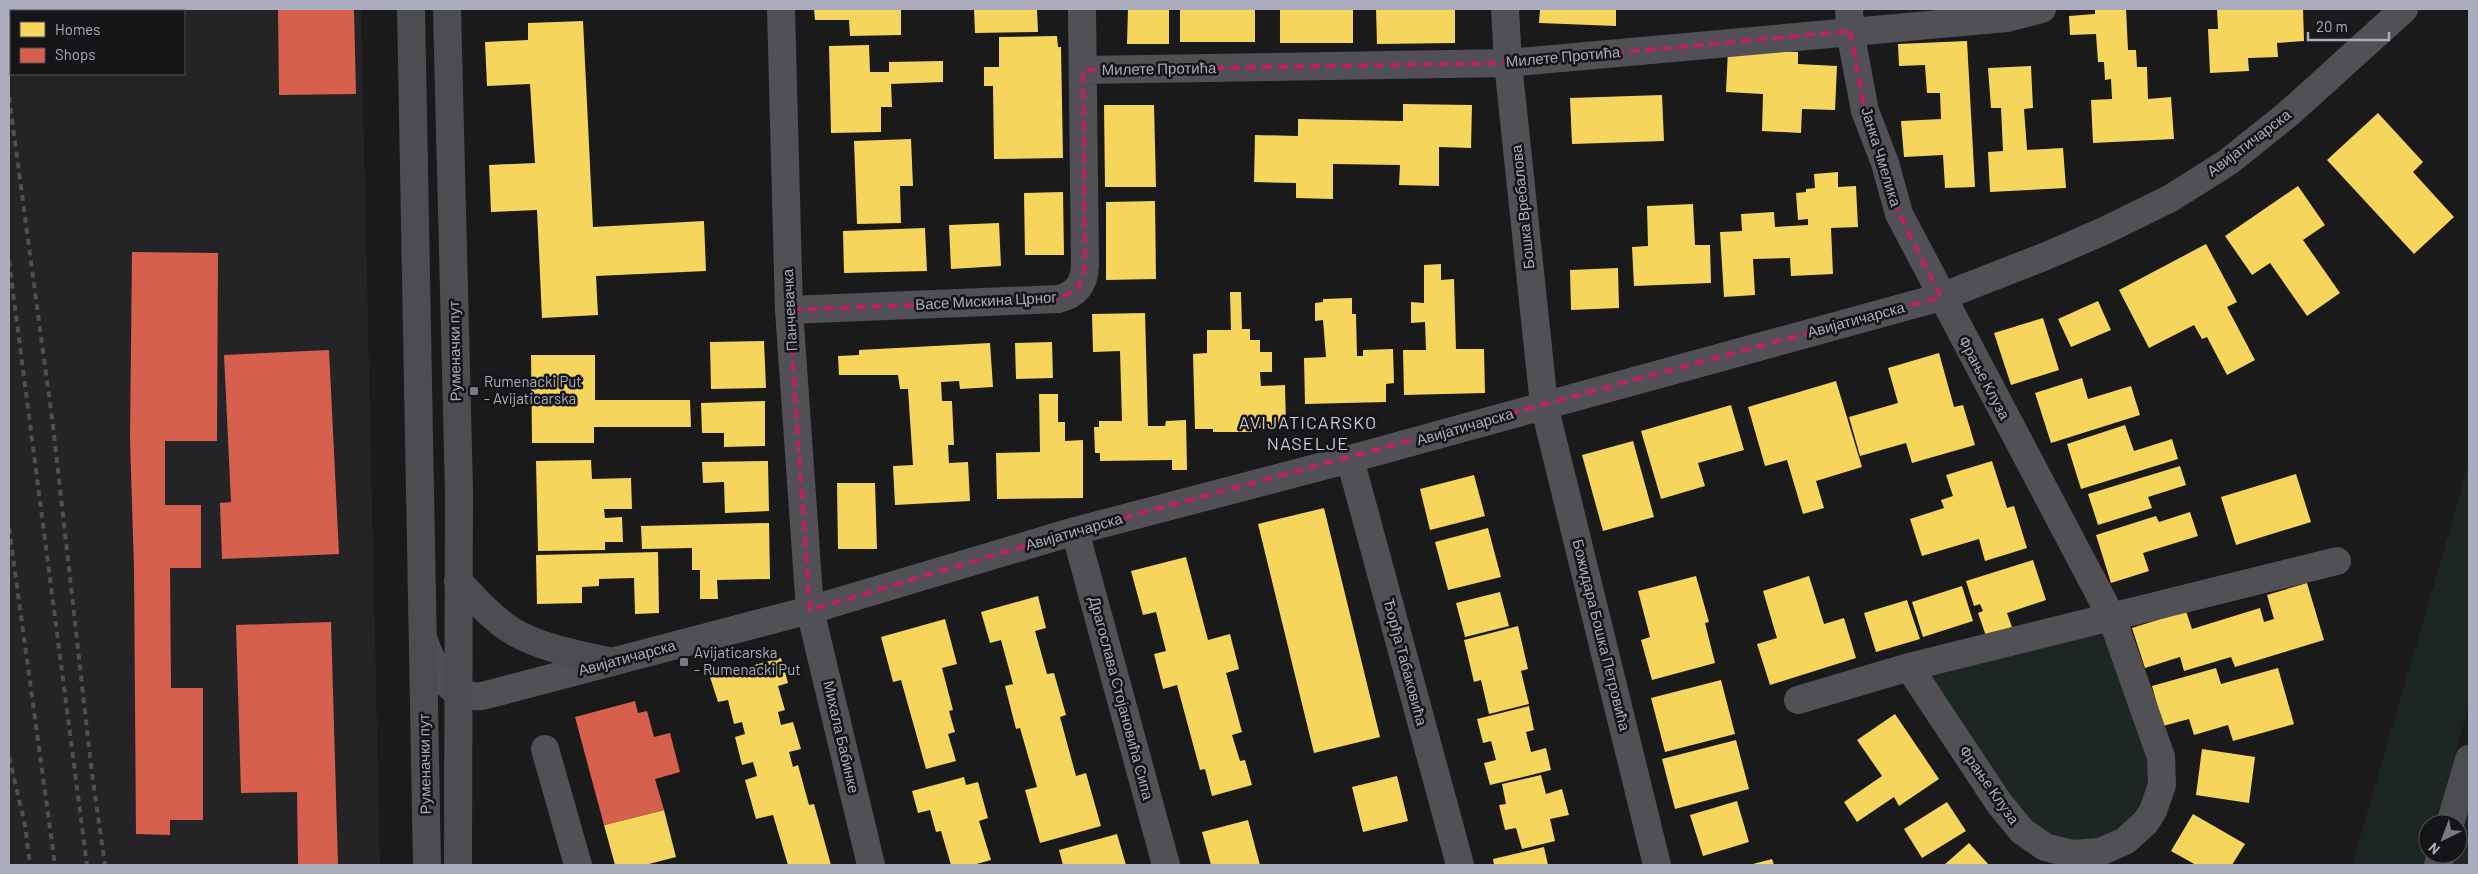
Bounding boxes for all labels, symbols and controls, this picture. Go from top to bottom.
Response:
legend [10,10,185,75]
scale bar [2308,10,2389,42]
text: 20 m [2316,17,2348,35]
text: Homes [55,20,100,38]
street label: Милете Протића [1505,42,1621,70]
text: Shops [55,45,95,63]
street label: Милете Протића [1102,58,1217,78]
street label: Авијатичарска [2203,104,2294,180]
street label: Јанка Чмелика [1858,105,1906,209]
street label: Бошка Вребалова [1506,143,1537,270]
street label: Панчевачка [778,268,800,352]
street label: Васе Мискина Црног [915,287,1058,313]
street label: Авијатичарска [1805,297,1907,341]
street label: Руменачки пут [444,300,464,401]
street label: Фрање Клуза [1955,333,2015,423]
place label: Rumenacki Put - Avijaticarska [484,372,582,407]
marker: Rumenacki Put - Avijaticarska [468,385,480,397]
street label: Авијатичарска [1414,403,1516,448]
district label: AVIJATICARSKO NASELJE [1239,411,1377,454]
street label: Авијатичарска [1023,508,1125,553]
street label: Божидара Бошка Петровића [1569,537,1635,733]
street label: Драгослава Стојановића Сипа [1086,594,1158,802]
street label: Ђорђа Табаковића [1380,596,1432,728]
street label: Авијатичарска [576,635,678,679]
place label: Avijaticarska - Rumenacki Put [694,643,801,678]
marker: Avijaticarska - Rumenacki Put [678,656,690,668]
street label: Михала Бабинке [820,679,864,795]
street label: Руменачки пут [414,713,434,814]
street label: Фрање Клуза [1956,742,2024,828]
north arrow [2418,814,2468,864]
text: N [2425,840,2443,858]

